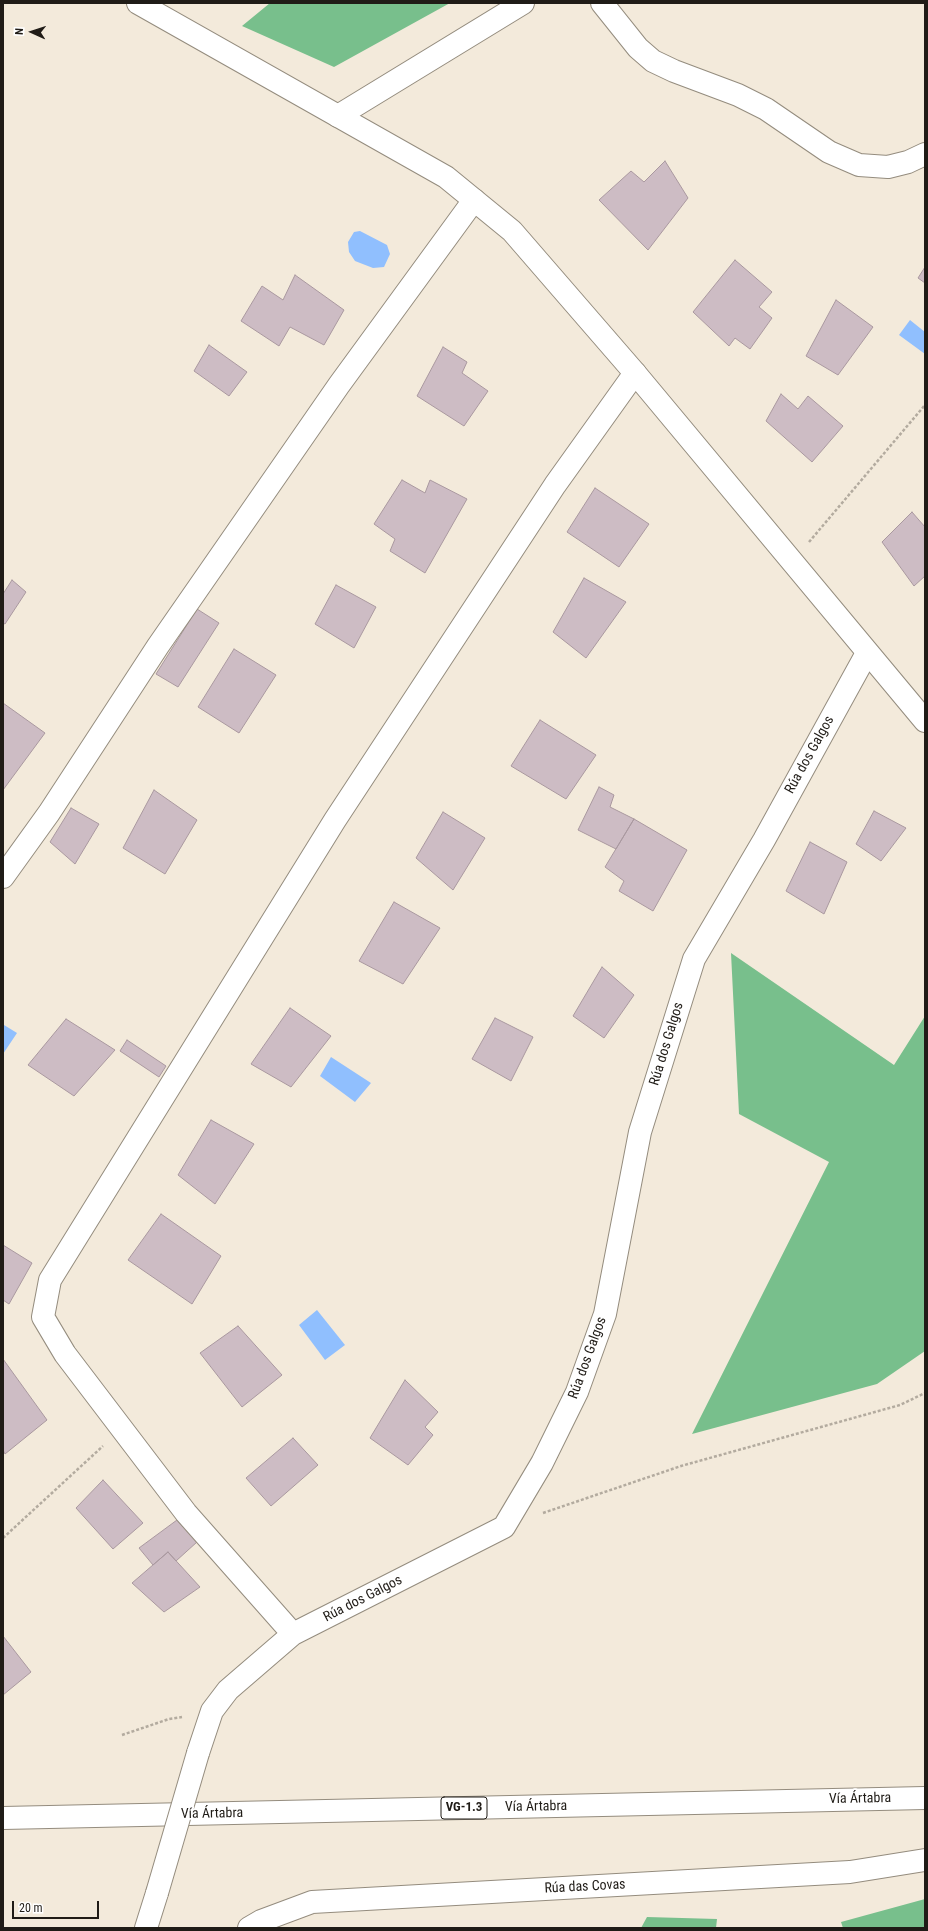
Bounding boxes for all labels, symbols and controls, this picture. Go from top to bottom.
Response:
north arrow [12,12,52,52]
text: N [13,28,26,35]
street label: Rúa dos Galgos [782,713,838,797]
street label: Rúa dos Galgos [646,1000,688,1088]
street label: Rúa dos Galgos [565,1315,611,1401]
street label: Rúa dos Galgos [321,1572,405,1626]
street label: Vía Ártabra [829,1790,891,1808]
road number: VG-1.3 [441,1797,487,1819]
street label: Vía Ártabra [505,1798,567,1816]
street label: Vía Ártabra [181,1805,243,1823]
street label: Rúa das Covas [544,1876,626,1898]
scale bar [14,1893,101,1919]
text: 20 m [19,1901,43,1915]

